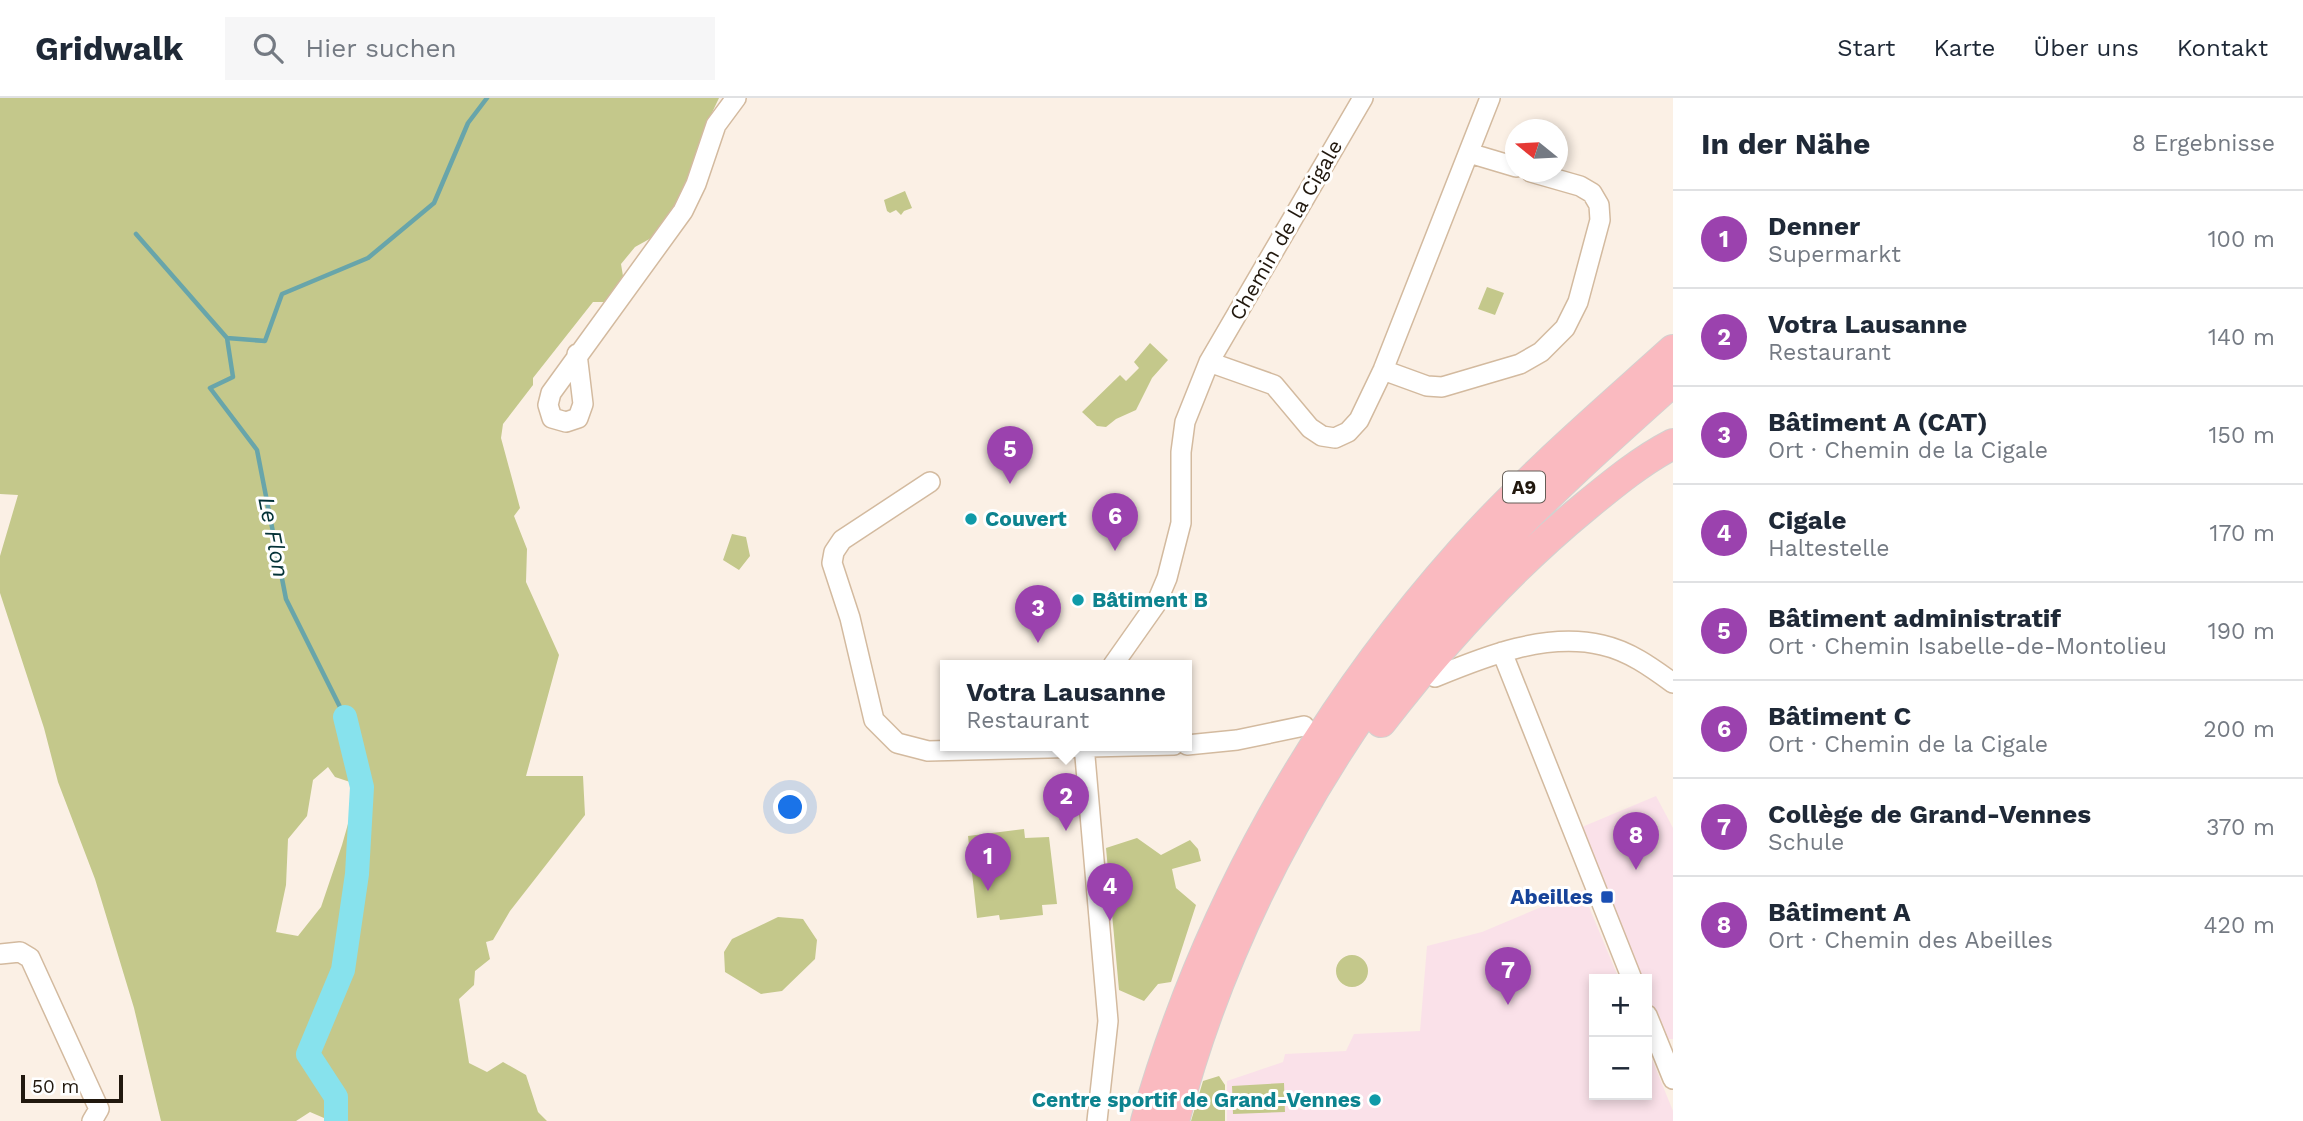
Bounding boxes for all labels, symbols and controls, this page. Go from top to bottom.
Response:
search box [225,17,715,80]
text: Gridwalk [35,29,183,68]
icon: search [249,29,287,67]
text: Hier suchen [305,33,457,63]
text: Start [1837,34,1895,62]
text: Karte [1933,34,1995,62]
text: Über uns [2033,34,2139,62]
text: Kontakt [2177,34,2268,62]
north arrow [1505,119,1568,182]
text: In der Nähe [1701,126,1870,161]
text: 8 Ergebnisse [2132,130,2275,157]
street label: Chemin de la Cigale [1224,135,1347,324]
text: Denner [1768,211,1860,241]
text: 1 [1719,226,1729,253]
text: 100 m [2208,226,2275,253]
text: Supermarkt [1768,241,1901,268]
text: Votra Lausanne [1768,309,1967,339]
text: 2 [1717,324,1731,351]
text: 140 m [2208,324,2275,351]
text: Restaurant [1768,339,1891,366]
text: Bâtiment A (CAT) [1768,407,1988,437]
text: 3 [1717,422,1731,449]
text: 150 m [2209,422,2275,449]
pin: 5 [987,426,1033,484]
text: Ort · Chemin de la Cigale [1768,437,2048,464]
road number: A9 [1503,472,1545,502]
pin: 6 [1092,493,1138,551]
water label: Le Flon [252,494,295,580]
text: Cigale [1768,505,1846,535]
place label: Couvert [985,506,1067,531]
marker: Couvert [963,511,979,527]
text: 4 [1717,520,1731,547]
text: 170 m [2210,520,2275,547]
text: Haltestelle [1768,535,1890,562]
pin: 3 [1015,585,1061,643]
place label: Bâtiment B [1092,587,1208,612]
marker: Bâtiment B [1070,592,1086,608]
text: Bâtiment administratif [1768,603,2061,633]
text: 5 [1717,618,1731,645]
text: 190 m [2208,618,2275,645]
text: Ort · Chemin Isabelle-de-Montolieu [1768,633,2167,660]
popup [940,660,1192,751]
text: Votra Lausanne [966,677,1166,707]
text: Bâtiment C [1768,701,1911,731]
text: Restaurant [966,707,1089,734]
text: 6 [1717,716,1731,743]
text: 200 m [2203,716,2275,743]
text: Ort · Chemin de la Cigale [1768,731,2048,758]
pin: 2 [1043,773,1089,831]
your location [773,790,807,824]
text: Collège de Grand-Vennes [1768,799,2091,829]
pin: 8 [1613,812,1659,870]
text: 7 [1717,814,1731,841]
text: 370 m [2206,814,2275,841]
text: Schule [1768,829,1844,856]
pin: 1 [965,833,1011,891]
pin: 4 [1087,863,1133,921]
place label: Abeilles [1510,884,1593,909]
marker: Abeilles [1599,889,1615,905]
text: Bâtiment A [1768,897,1911,927]
text: 8 [1717,912,1731,939]
text: 420 m [2203,912,2275,939]
text: Ort · Chemin des Abeilles [1768,927,2053,954]
pin: 7 [1485,947,1531,1005]
map controls [1589,974,1652,1100]
button: + [1589,974,1652,1037]
button: − [1589,1037,1652,1100]
scale bar [21,1072,122,1104]
text: 50 m [32,1075,79,1098]
place label: Centre sportif de Grand-Vennes [1032,1087,1361,1112]
marker: Centre sportif de Grand-Vennes [1367,1092,1383,1108]

